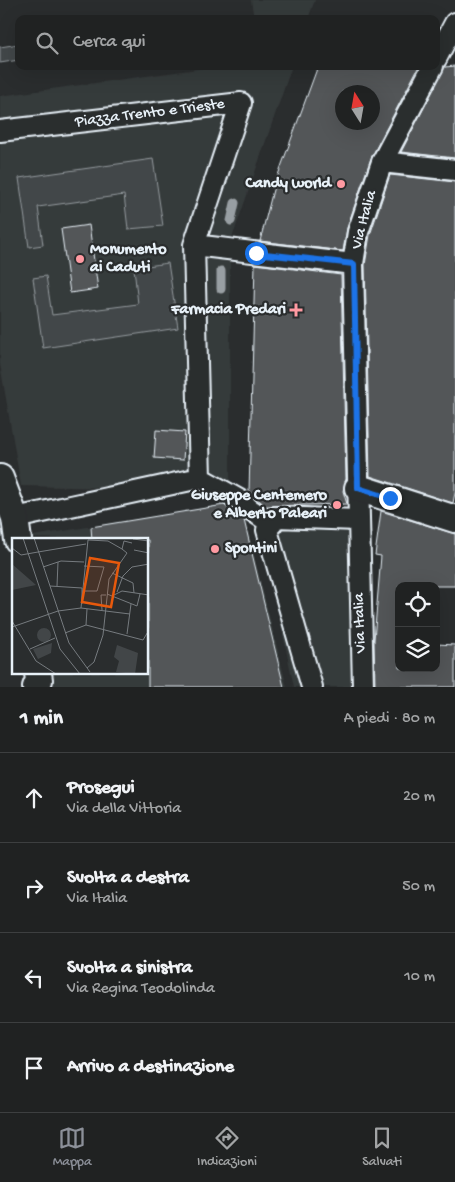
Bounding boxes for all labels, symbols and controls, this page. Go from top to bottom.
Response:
search box [15,15,440,70]
icon: search [33,29,61,57]
text: Cerca qui [73,31,146,54]
north arrow [335,85,380,130]
street label: Piazza Trento e Trieste [73,95,227,133]
place label: Candy world [245,175,333,194]
marker: Candy world [335,178,347,190]
street label: Via Italia [348,187,382,252]
place label: Monumento ai Caduti [89,241,167,278]
route start [245,242,268,265]
marker: Monumento ai Caduti [74,253,86,265]
place label: Farmacia Predari [170,301,287,320]
marker: Farmacia Predari [290,304,302,316]
place label: Giuseppe Centemero e Alberto Paleari [191,487,328,524]
route end [379,487,402,510]
marker: Giuseppe Centemero e Alberto Paleari [331,499,343,511]
inset map [12,538,149,674]
place label: Spontini [225,540,278,559]
marker: Spontini [209,543,221,555]
map controls [395,582,440,672]
button: locate [395,582,440,627]
street label: Via Italia [350,591,372,654]
button: layers [395,627,440,672]
text: 1 min [20,707,63,732]
text: A piedi · 80 m [344,710,435,729]
text: Prosegui [67,777,135,800]
icon: ahead [20,784,48,812]
text: 20 m [403,788,435,807]
text: Via della Vittoria [67,800,181,819]
text: Svolta a destra [67,867,189,890]
icon: right [20,874,48,902]
text: 50 m [402,878,435,897]
text: Via Italia [67,890,127,909]
text: Svolta a sinistra [67,957,192,980]
icon: left [20,964,48,992]
text: 10 m [404,968,435,987]
text: Via Regina Teodolinda [67,980,215,999]
icon: arrive [20,1054,48,1082]
text: Arrivo a destinazione [67,1056,234,1079]
tab: Mappa [53,1124,92,1171]
tab: Indicazioni [197,1124,257,1171]
tab: Salvati [362,1124,402,1171]

